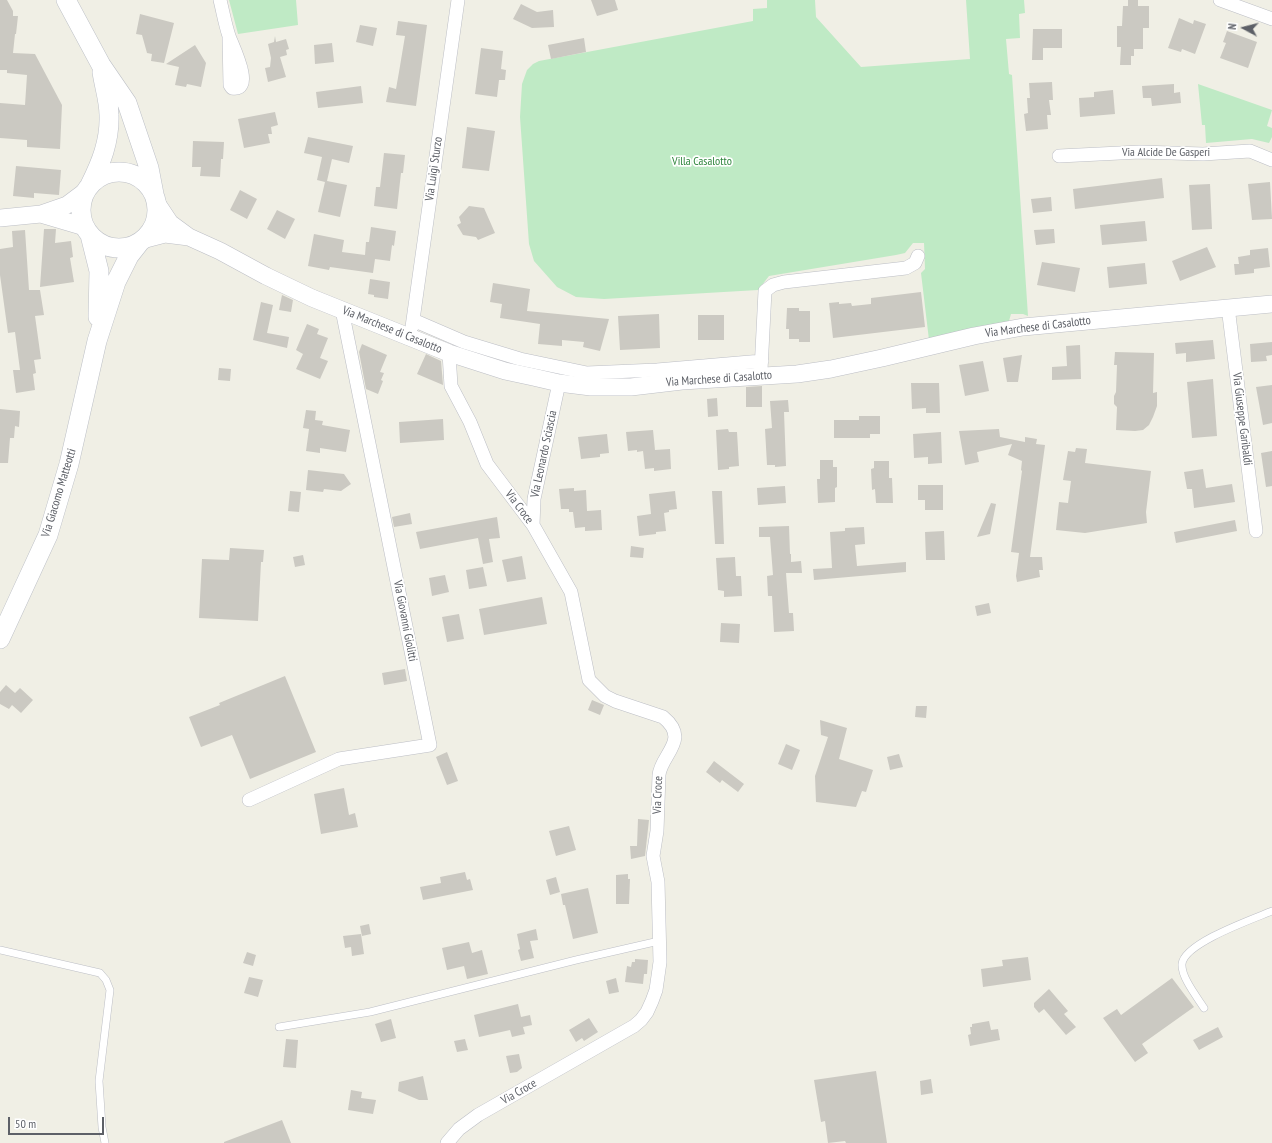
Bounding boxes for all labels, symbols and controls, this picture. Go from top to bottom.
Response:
north arrow [1224,8,1264,48]
text: N [1225,23,1239,30]
street label: Via Luigi Sturzo [422,136,446,202]
street label: Via Alcide De Gasperi [1122,146,1210,160]
park label: Villa Casalotto [672,155,732,169]
street label: Via Marchese di Casalotto [340,303,444,357]
street label: Via Marchese di Casalotto [984,313,1092,341]
street label: Via Marchese di Casalotto [665,368,773,390]
street label: Via Giuseppe Garibaldi [1229,372,1255,466]
street label: Via Leonardo Sciascia [528,409,560,499]
street label: Via Giacomo Matteotti [39,447,79,539]
street label: Via Croce [502,487,536,527]
street label: Via Giovanni Giolitti [390,579,420,663]
street label: Via Croce [650,776,666,814]
street label: Via Croce [499,1076,539,1108]
scale bar [10,1109,106,1135]
text: 50 m [15,1116,36,1131]

